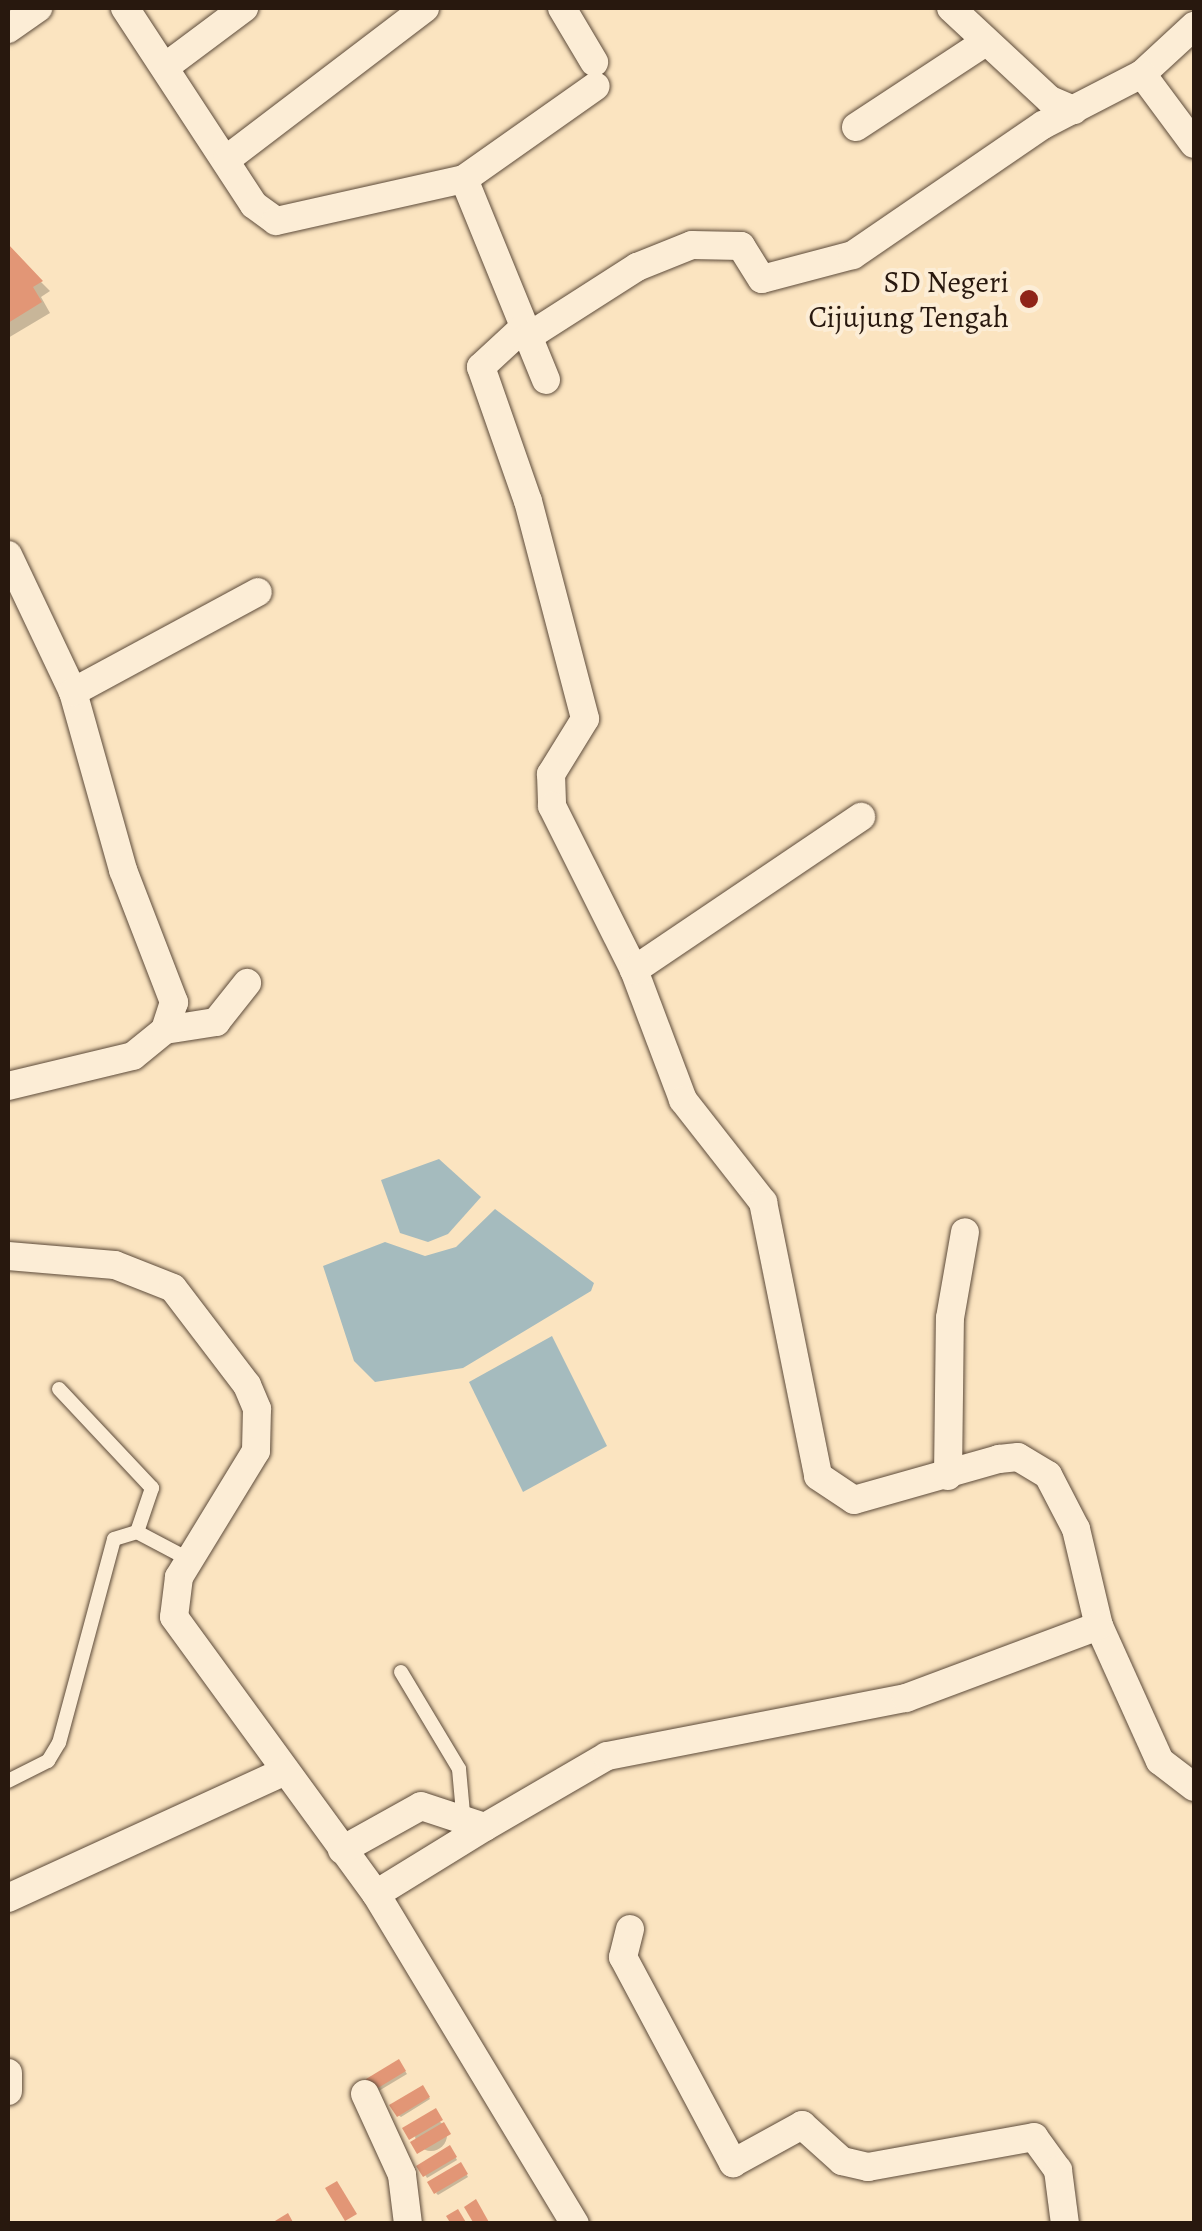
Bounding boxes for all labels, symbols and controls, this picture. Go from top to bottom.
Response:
place label: SD Negeri Cijujung Tengah [808,264,1009,334]
marker: SD Negeri Cijujung Tengah [1018,288,1040,310]

